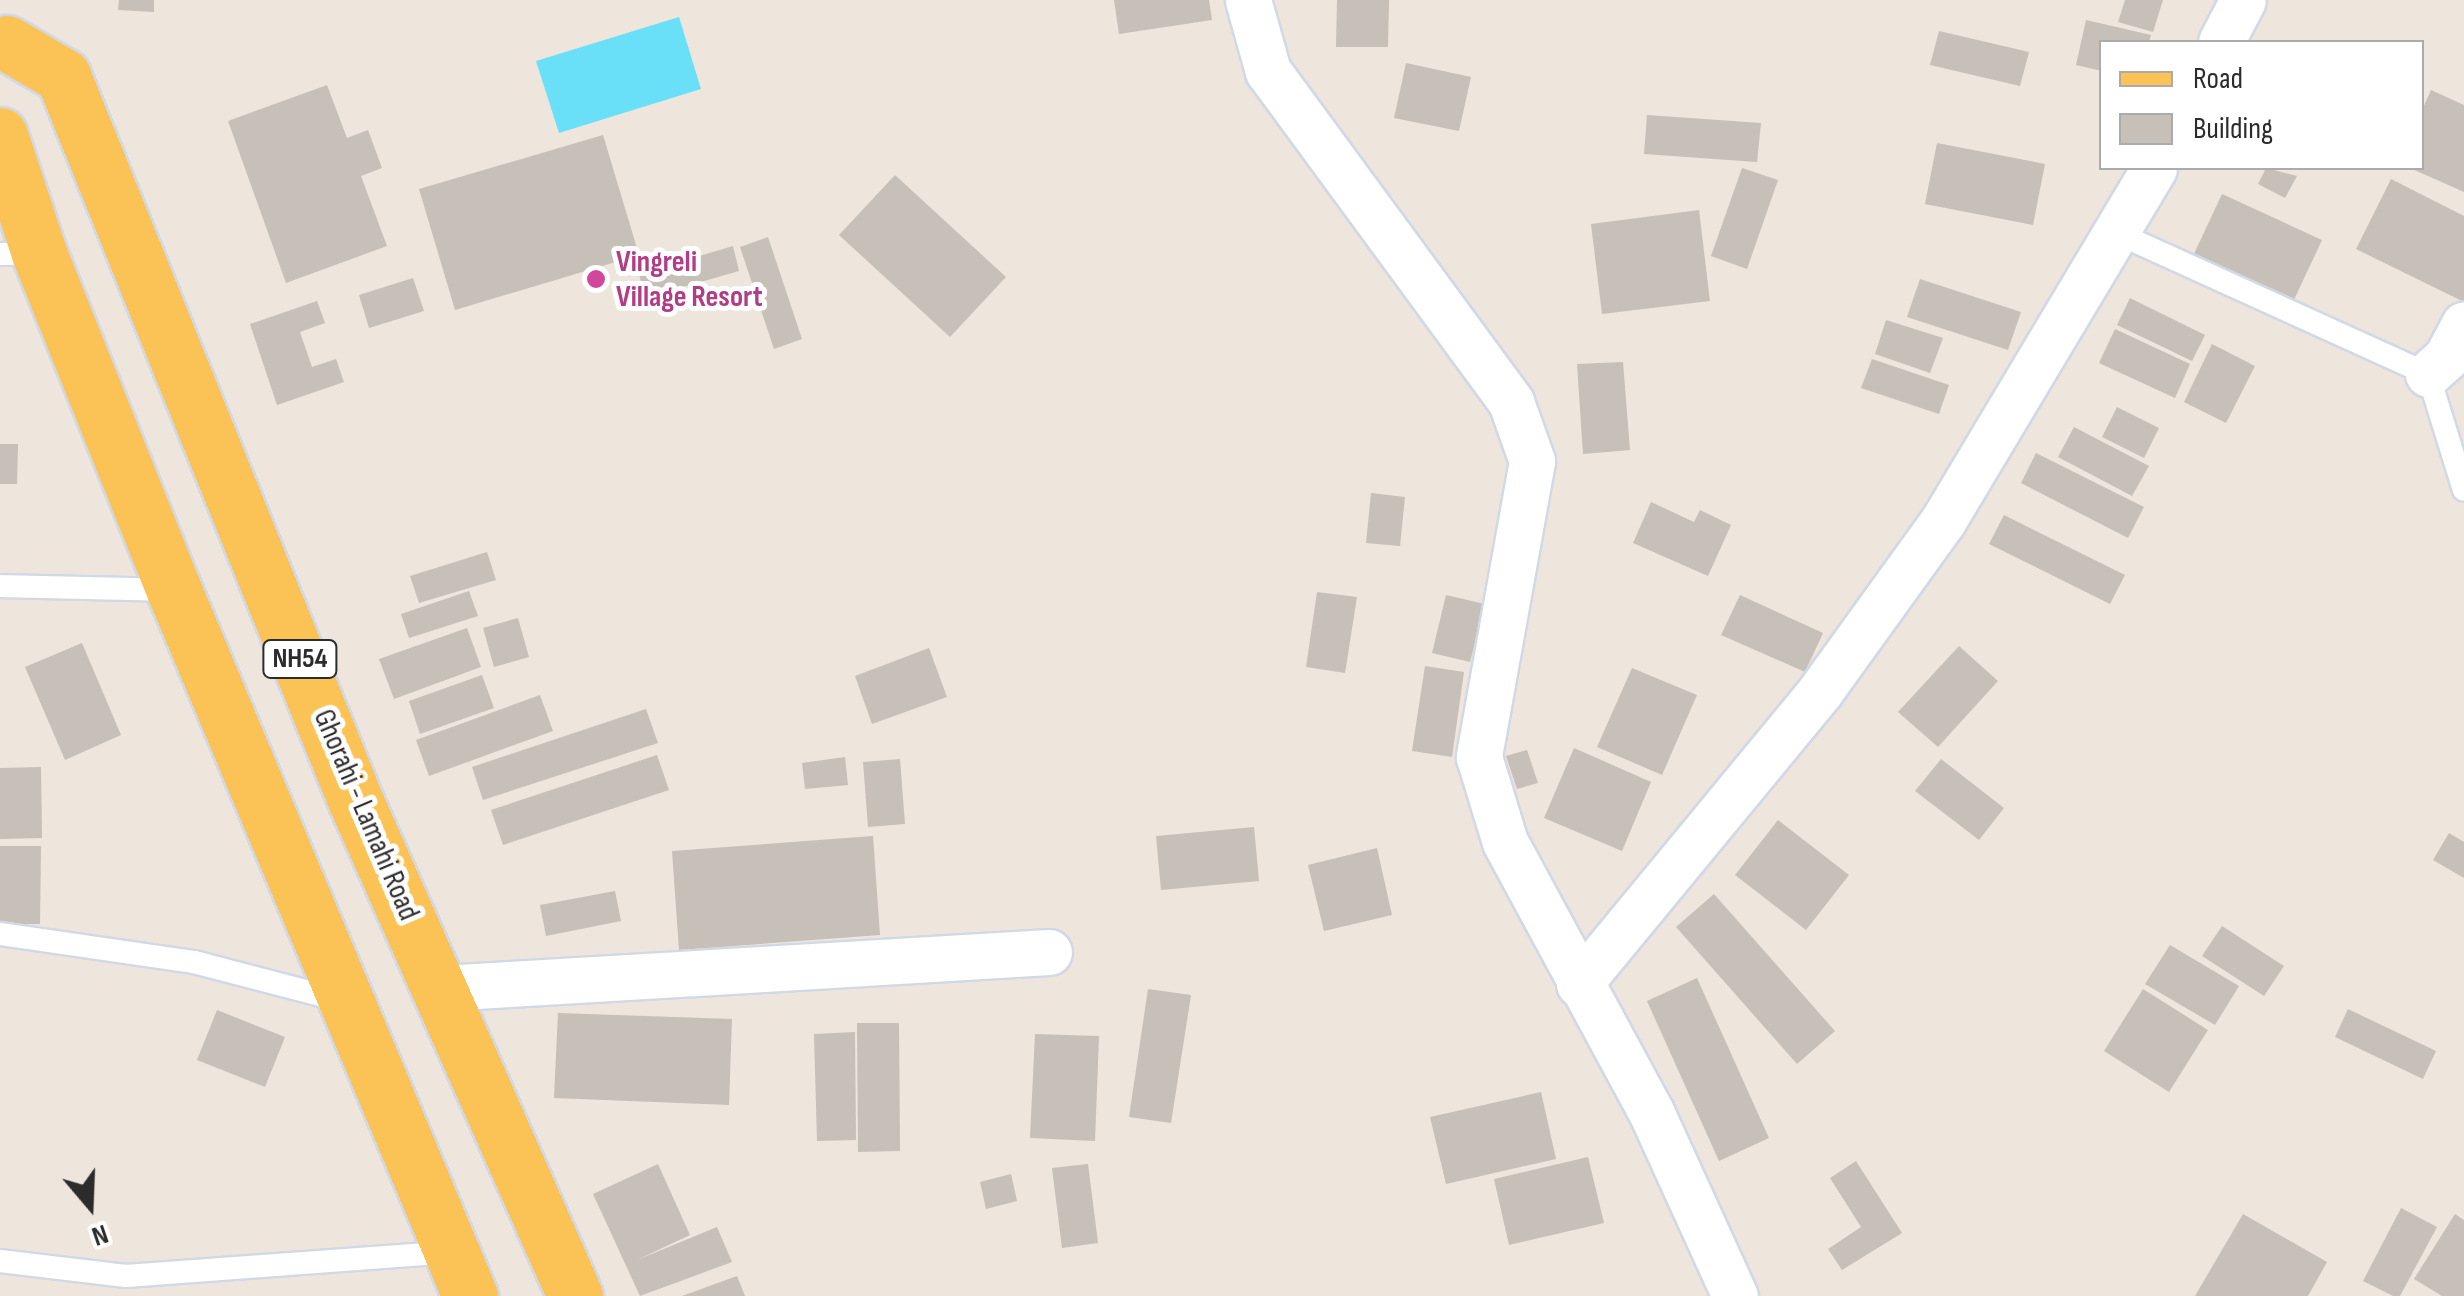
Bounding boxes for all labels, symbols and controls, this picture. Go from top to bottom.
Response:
legend [2099,40,2424,170]
text: Road [2193,61,2243,97]
text: Building [2193,111,2273,147]
place label: Vingreli Village Resort [616,244,763,314]
marker: Vingreli Village Resort [585,268,607,290]
road number: NH54 [260,636,340,682]
street label: Ghorahi - Lamahi Road [305,704,427,926]
north arrow [40,1156,140,1256]
text: N [87,1217,112,1253]

